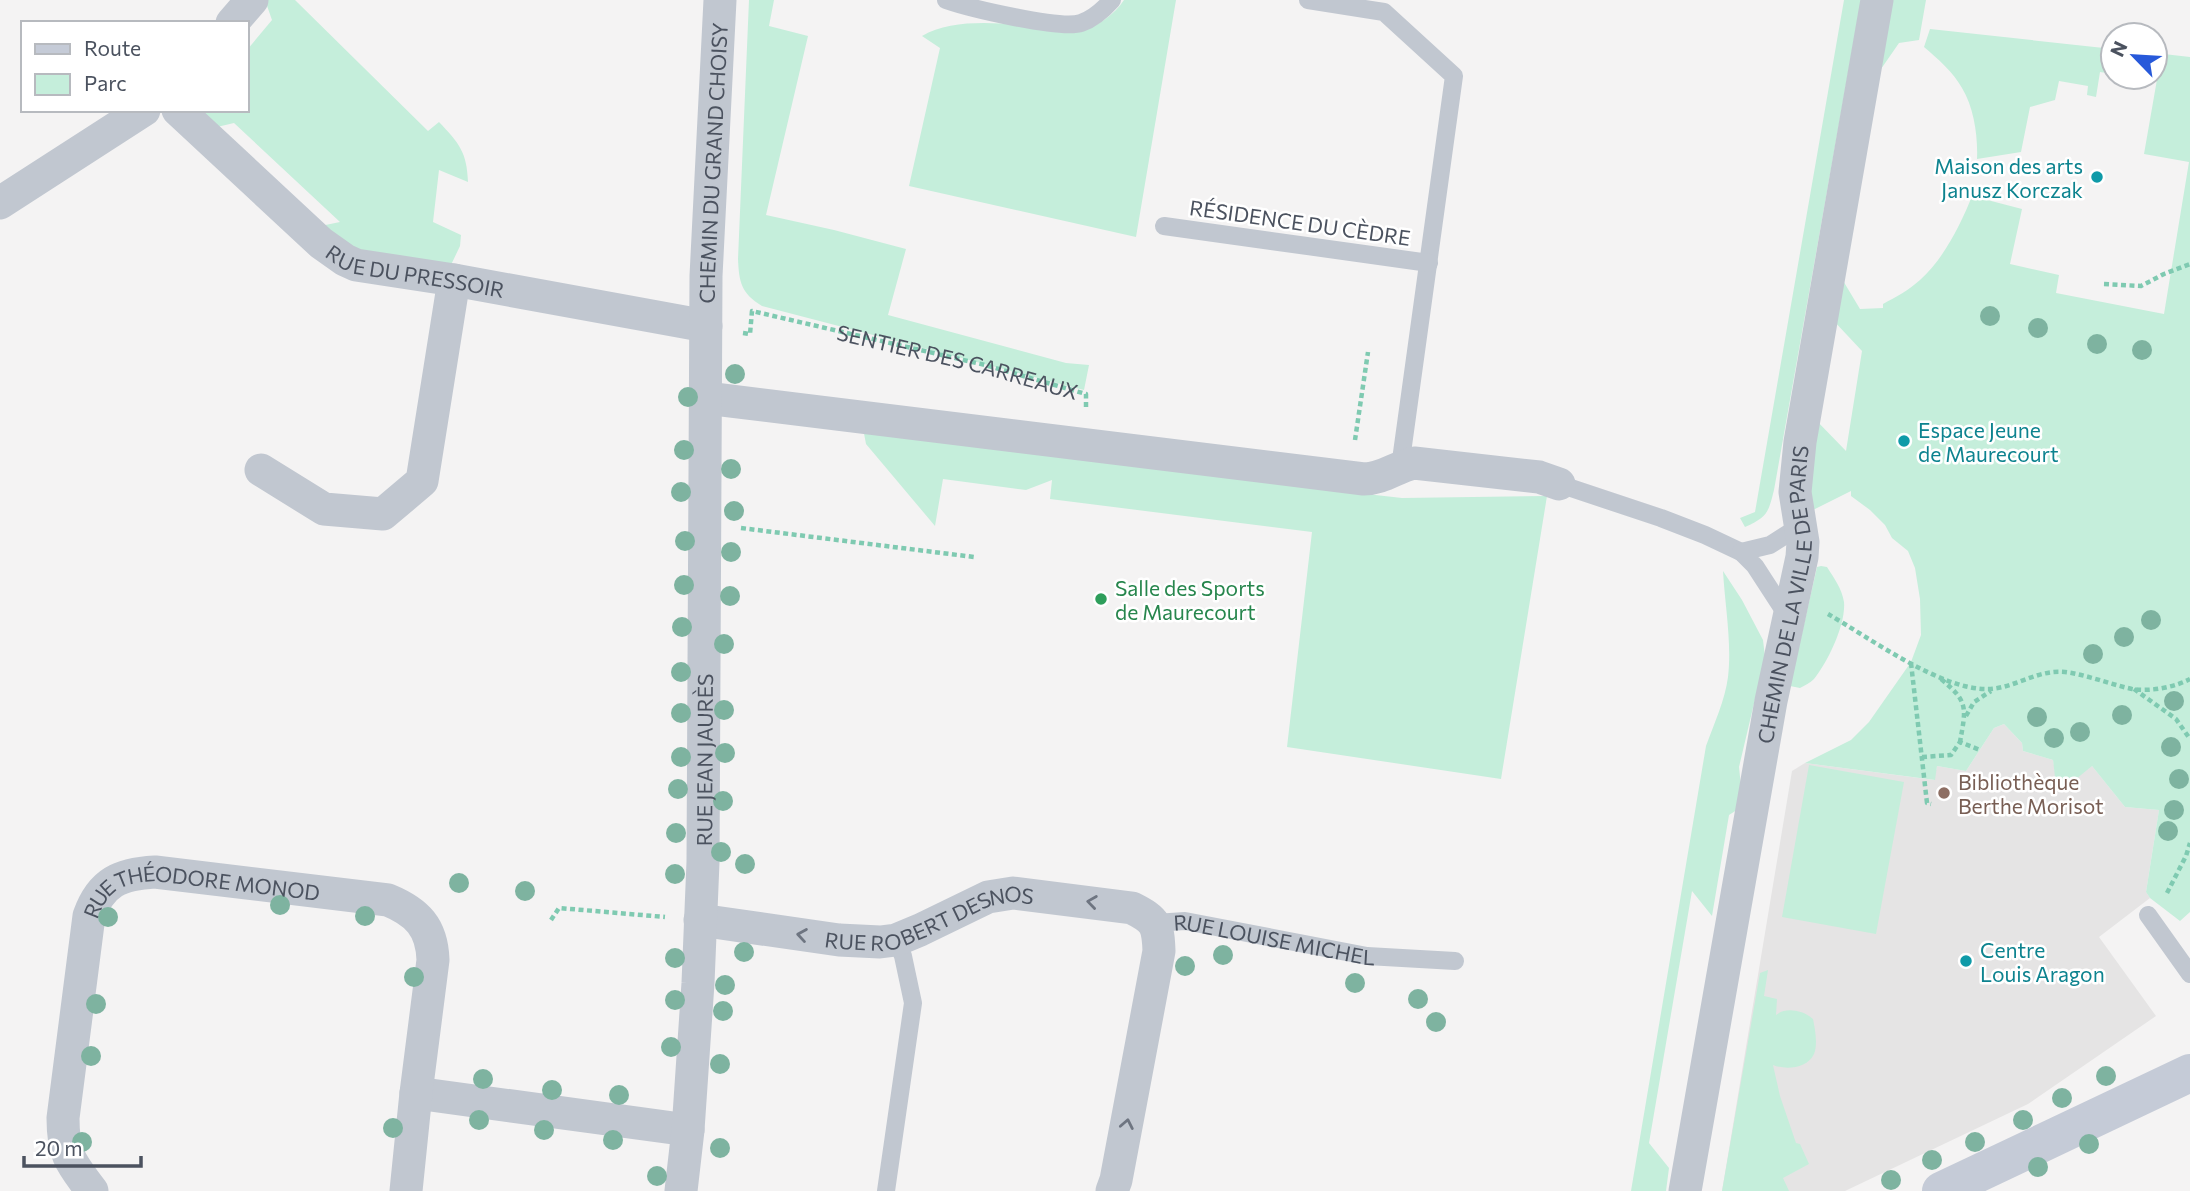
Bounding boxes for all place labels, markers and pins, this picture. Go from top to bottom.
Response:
place label: Maison des arts Janusz Korczak [1934,153,2083,202]
marker: Maison des arts Janusz Korczak [2089,169,2105,185]
place label: Espace Jeune de Maurecourt [1918,417,2059,466]
marker: Espace Jeune de Maurecourt [1896,433,1912,449]
place label: Salle des Sports de Maurecourt [1115,575,1265,624]
marker: Salle des Sports de Maurecourt [1093,591,1109,607]
place label: Bibliothèque Berthe Morisot [1958,769,2104,818]
marker: Bibliothèque Berthe Morisot [1936,785,1952,801]
place label: Centre Louis Aragon [1980,937,2105,986]
marker: Centre Louis Aragon [1958,953,1974,969]

